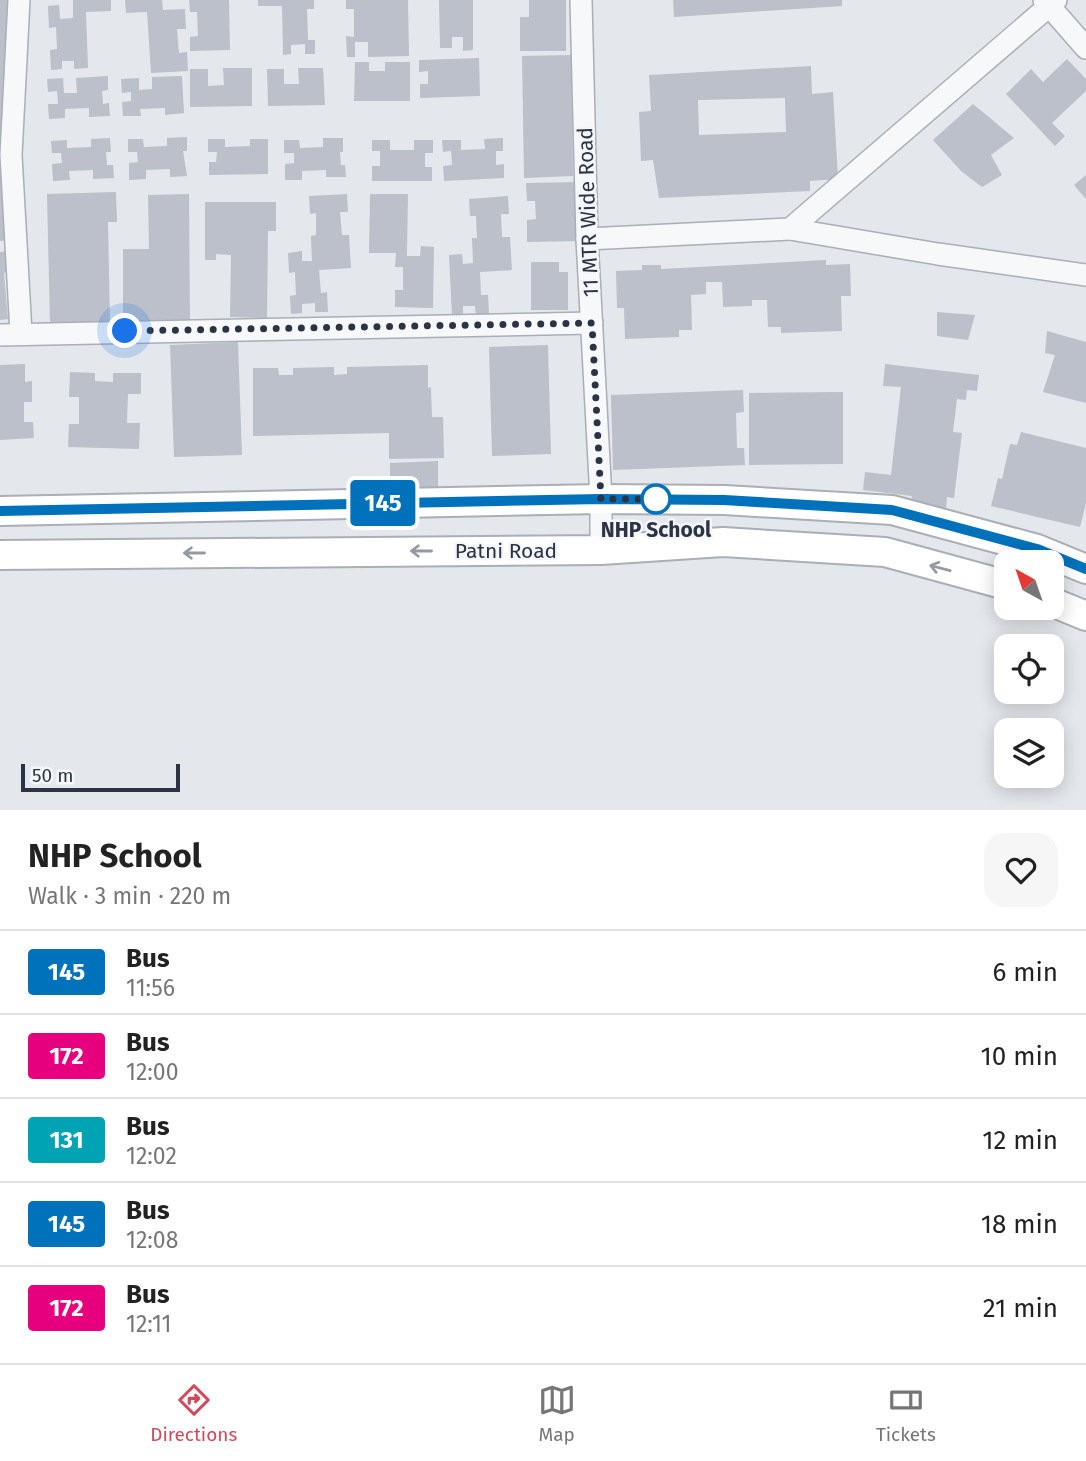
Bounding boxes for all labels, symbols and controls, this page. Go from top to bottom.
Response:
street label: 11 MTR Wide Road [572,127,604,297]
your location [107,313,142,348]
line badge: 145 [343,480,423,526]
marker: NHP School [641,484,671,514]
text: 145 [364,489,402,517]
place label: NHP School [601,517,712,543]
street label: Patni Road [455,538,557,564]
one-way arrow [410,544,433,558]
one-way arrow [183,546,206,560]
north arrow [994,550,1064,620]
map controls [994,550,1064,788]
one-way arrow [930,560,952,573]
button: locate [994,634,1064,704]
button: layers [994,718,1064,788]
scale bar [21,761,180,793]
text: 50 m [32,764,73,787]
button: heart [984,833,1058,907]
text: NHP School [28,836,202,876]
text: Walk · 3 min · 220 m [28,882,231,910]
text: Bus [126,943,169,974]
text: 6 min [992,957,1058,988]
text: 145 [48,958,85,986]
text: 11:56 [126,974,175,1002]
text: Bus [126,1027,169,1058]
text: 10 min [980,1041,1058,1072]
text: 172 [49,1042,84,1070]
text: 12:00 [126,1058,179,1086]
text: Bus [126,1111,169,1142]
text: 12 min [982,1125,1058,1156]
text: 131 [49,1126,84,1154]
text: 12:02 [126,1142,177,1170]
text: Bus [126,1195,169,1226]
text: 18 min [981,1209,1058,1240]
text: 145 [48,1210,85,1238]
text: 12:08 [126,1226,178,1254]
text: Bus [126,1279,169,1310]
text: 21 min [983,1293,1058,1324]
text: 172 [49,1294,84,1322]
text: 12:11 [126,1310,172,1338]
tab: Directions [150,1381,237,1446]
tab: Map [538,1381,576,1446]
tab: Tickets [876,1381,936,1446]

